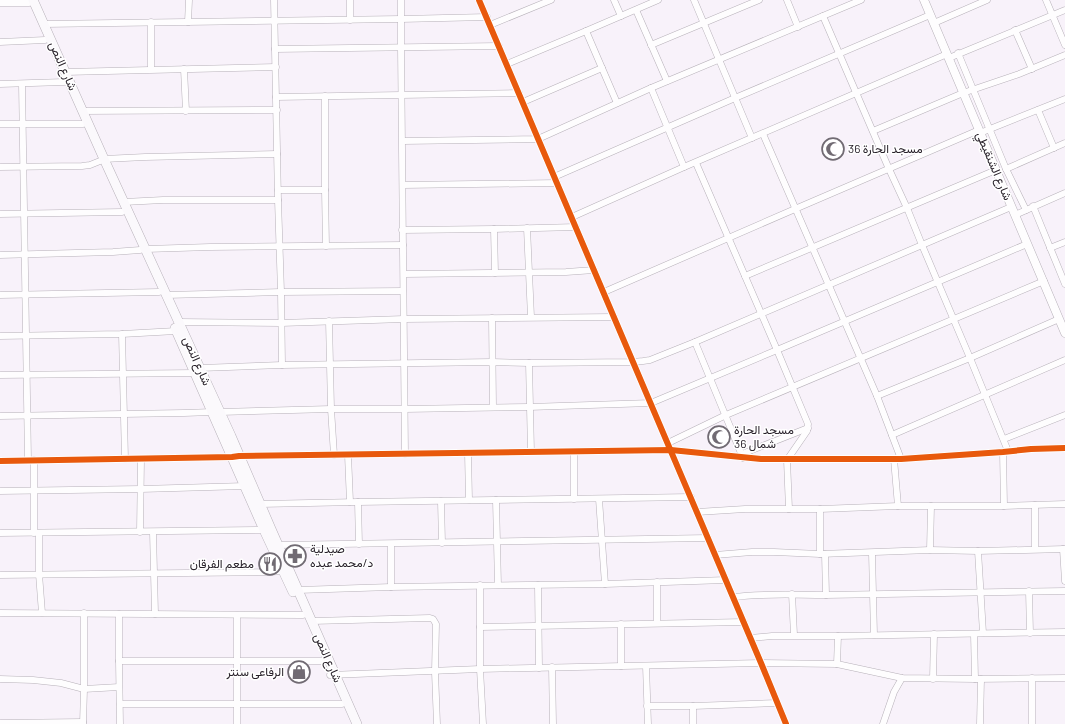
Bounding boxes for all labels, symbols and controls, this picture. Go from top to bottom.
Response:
street label: شارع النص [44,39,81,93]
street label: شارع الشنقيطي [970,129,1016,204]
mosque icon: مسجد الحارة 36 [820,136,846,162]
place label: مسجد الحارة 36 [848,141,923,157]
street label: شارع النص [178,334,215,388]
place label: مسجد الحارة 36 شمال [734,422,794,452]
mosque icon: مسجد الحارة 36 شمال [706,424,732,450]
place label: صيدلية د/محمد عبده [310,541,373,570]
pharmacy icon: صيدلية د/محمد عبده [282,543,308,569]
restaurant icon: مطعم الفرقان [257,551,283,577]
place label: مطعم الفرقان [190,556,254,572]
street label: شارع النص [309,631,346,685]
shop icon: الرفاعى سنتر [286,659,312,685]
place label: الرفاعى سنتر [225,664,284,680]

